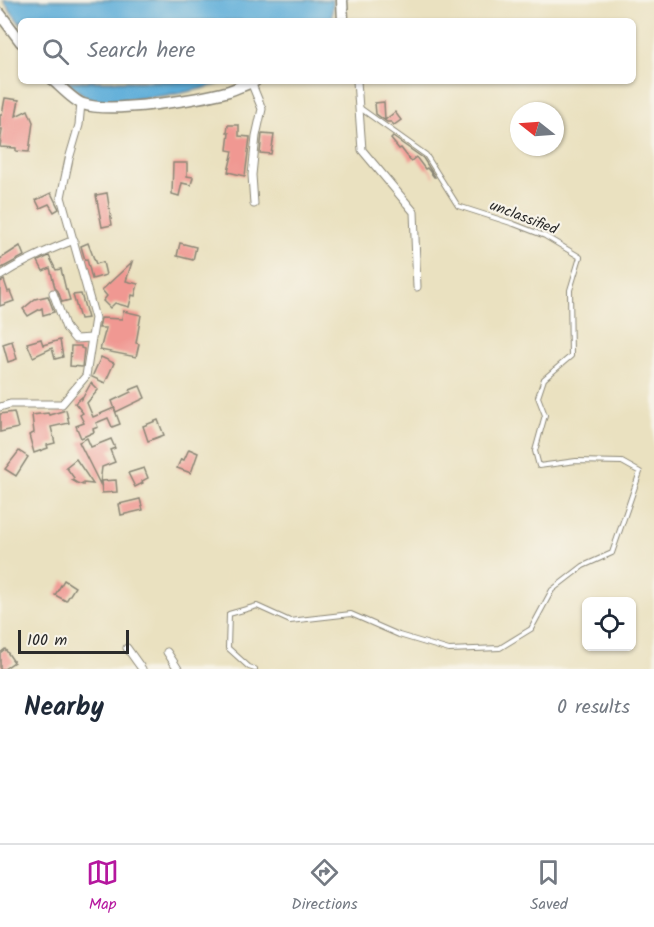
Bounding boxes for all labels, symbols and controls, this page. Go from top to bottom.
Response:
search box [18,18,636,84]
text: Search here [87,34,195,69]
icon: search [39,35,72,68]
north arrow [510,102,564,156]
street label: unclassified [486,194,562,242]
map controls [582,597,636,651]
button: locate [582,597,636,651]
scale bar [18,627,129,654]
text: 100 m [27,628,67,653]
text: Nearby [24,687,104,729]
text: 0 results [557,692,630,724]
tab: Map [86,856,119,917]
tab: Directions [291,856,358,917]
tab: Saved [530,856,568,917]

